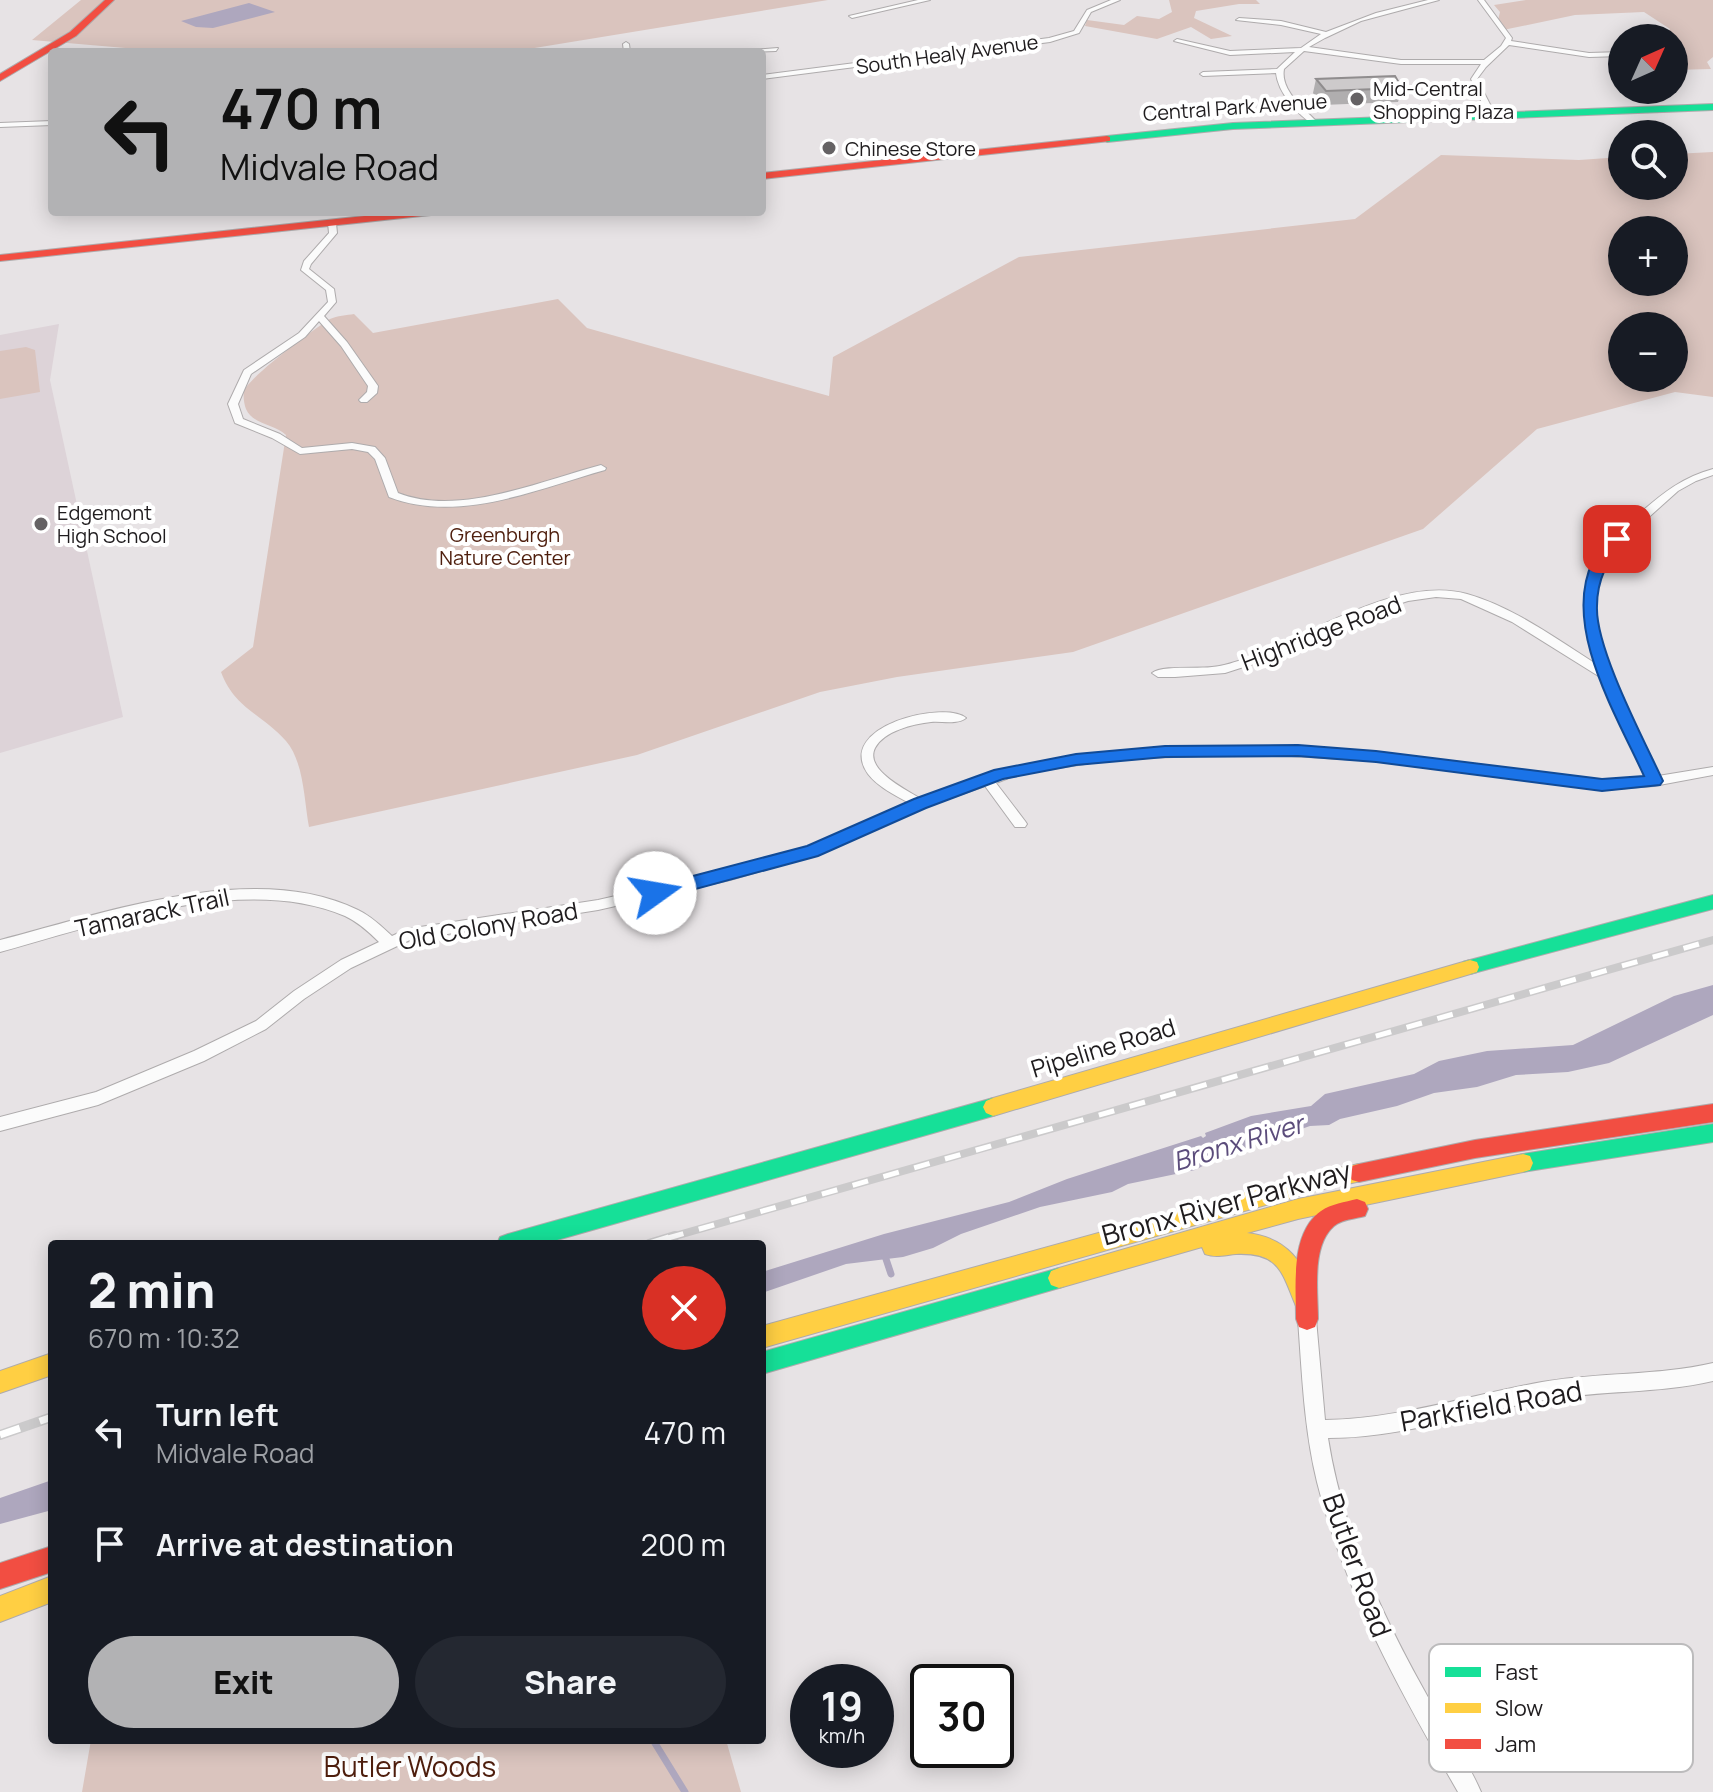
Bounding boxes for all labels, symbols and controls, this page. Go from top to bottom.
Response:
north arrow [1608,24,1688,104]
map controls [1608,24,1688,392]
street label: South Healy Avenue [854,28,1040,80]
text: 470 m [220,69,382,146]
place label: Mid-Central Shopping Plaza [1373,75,1514,125]
icon: left [88,80,192,184]
street label: Central Park Avenue [1142,87,1328,127]
marker: Mid-Central Shopping Plaza [1348,90,1366,108]
button: search [1608,120,1688,200]
place label: Chinese Store [845,135,976,162]
marker: Chinese Store [820,139,838,157]
text: Midvale Road [220,142,439,191]
button: + [1608,216,1688,296]
button: − [1608,312,1688,392]
place label: Edgemont High School [57,499,167,549]
pin [1583,505,1651,573]
marker: Edgemont High School [32,515,50,533]
icon: arrive [1595,517,1639,561]
park label: Greenburgh Nature Center [439,521,571,571]
street label: Highridge Road [1236,586,1406,678]
position arrow [613,851,697,935]
street label: Tamarack Trail [72,880,232,944]
street label: Old Colony Road [396,893,580,957]
street label: Pipeline Road [1027,1009,1179,1085]
water label: Bronx River [1168,1104,1311,1179]
street label: Bronx River Parkway [1097,1150,1355,1254]
text: 2 min [88,1257,215,1322]
button: close [642,1266,726,1350]
text: 670 m · 10:32 [88,1320,240,1356]
street label: Parkfield Road [1397,1370,1585,1440]
text: Turn left [156,1394,279,1435]
icon: left [88,1410,132,1454]
text: 470 m [644,1412,726,1453]
text: Midvale Road [156,1435,314,1471]
street label: Butler Road [1314,1488,1402,1642]
icon: arrive [88,1522,132,1566]
text: Arrive at destination [156,1524,454,1565]
text: 200 m [641,1524,726,1565]
button: Exit [88,1636,399,1728]
button: Share [415,1636,726,1728]
legend [1429,1644,1693,1772]
text: Fast [1495,1657,1538,1687]
speed limit sign: 30 [910,1664,1014,1768]
text: 19 [821,1678,863,1733]
text: Slow [1495,1693,1543,1723]
text: km/h [819,1722,865,1749]
text: Jam [1495,1729,1536,1759]
park label: Butler Woods [324,1747,496,1785]

